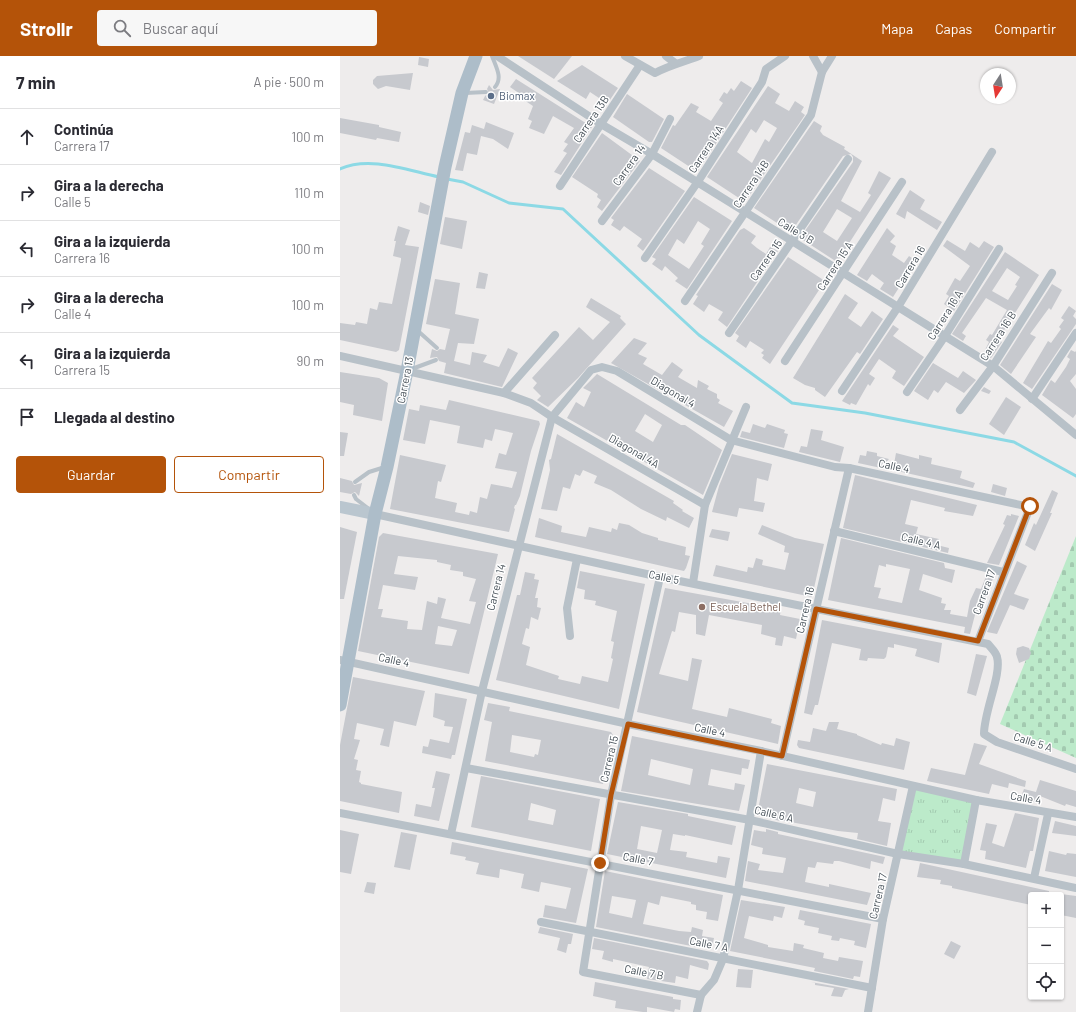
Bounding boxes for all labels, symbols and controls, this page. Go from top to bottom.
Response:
search box [97,10,377,46]
text: Strollr [20,17,73,40]
icon: search [111,17,133,39]
text: Buscar aquí [143,19,218,37]
text: Mapa [881,20,913,37]
text: Capas [935,20,972,37]
text: Compartir [994,20,1056,37]
north arrow [980,68,1016,104]
text: 7 min [16,72,56,92]
text: A pie · 500 m [253,74,324,90]
place label: Biomax [499,89,535,102]
marker: Biomax [486,91,496,101]
street label: Carrera 13B [570,93,611,145]
text: Continúa [54,120,114,138]
street label: Carrera 14A [685,122,726,175]
icon: ahead [16,126,38,148]
text: 100 m [291,129,324,145]
text: Carrera 17 [54,138,109,154]
street label: Carrera 14 [610,141,648,188]
street label: Carrera 14B [730,157,771,210]
text: Gira a la derecha [54,176,164,194]
icon: right [16,182,38,204]
text: 110 m [294,185,324,201]
text: Calle 5 [54,194,91,210]
street label: Calle 3 B [776,215,817,247]
text: Gira a la izquierda [54,232,170,250]
street label: Carrera 15 [747,236,785,283]
icon: left [16,238,38,260]
street label: Carrera 15 A [814,238,856,293]
text: 100 m [291,241,324,257]
street label: Carrera 16 [892,243,928,290]
text: Carrera 16 [54,250,110,266]
street label: Carrera 16 A [924,287,965,342]
text: Gira a la derecha [54,288,164,306]
icon: right [16,294,38,316]
text: 100 m [291,297,324,313]
text: Calle 4 [54,306,91,322]
street label: Carrera 16 B [977,308,1018,363]
text: Gira a la izquierda [54,344,170,362]
icon: left [16,350,38,372]
text: 90 m [297,353,324,369]
street label: Carrera 13 [394,355,415,404]
text: Carrera 15 [54,362,110,378]
street label: Diagonal 4 [649,373,698,410]
icon: arrive [16,406,38,428]
text: Llegada al destino [54,408,175,426]
street label: Diagonal 4A [607,431,662,470]
button: Guardar [16,456,166,493]
button: Compartir [174,456,324,493]
street label: Calle 4 [877,456,911,475]
route start [1021,497,1039,515]
street label: Calle 4 A [900,530,943,551]
street label: Carrera 14 [483,562,508,612]
street label: Calle 5 [648,567,681,586]
street label: Carrera 17 [969,568,998,616]
street label: Carrera 16 [793,585,816,634]
place label: Escuela Bethel [710,600,781,613]
marker: Escuela Bethel [697,602,707,612]
street label: Calle 4 [377,650,411,669]
street label: Calle 4 [693,720,727,739]
street label: Calle 5 A [1012,729,1054,754]
street label: Carrera 15 [597,734,620,783]
street label: Calle 4 [1009,788,1043,807]
street label: Calle 6 A [753,803,795,824]
street label: Calle 7 [622,849,654,868]
route end [591,854,609,872]
street label: Carrera 17 [866,872,889,920]
map controls [1028,892,1064,1000]
button: + [1028,892,1064,928]
button: − [1028,928,1064,964]
street label: Calle 7 A [688,933,730,954]
street label: Calle 7 B [623,961,665,982]
button: locate [1028,964,1064,1000]

